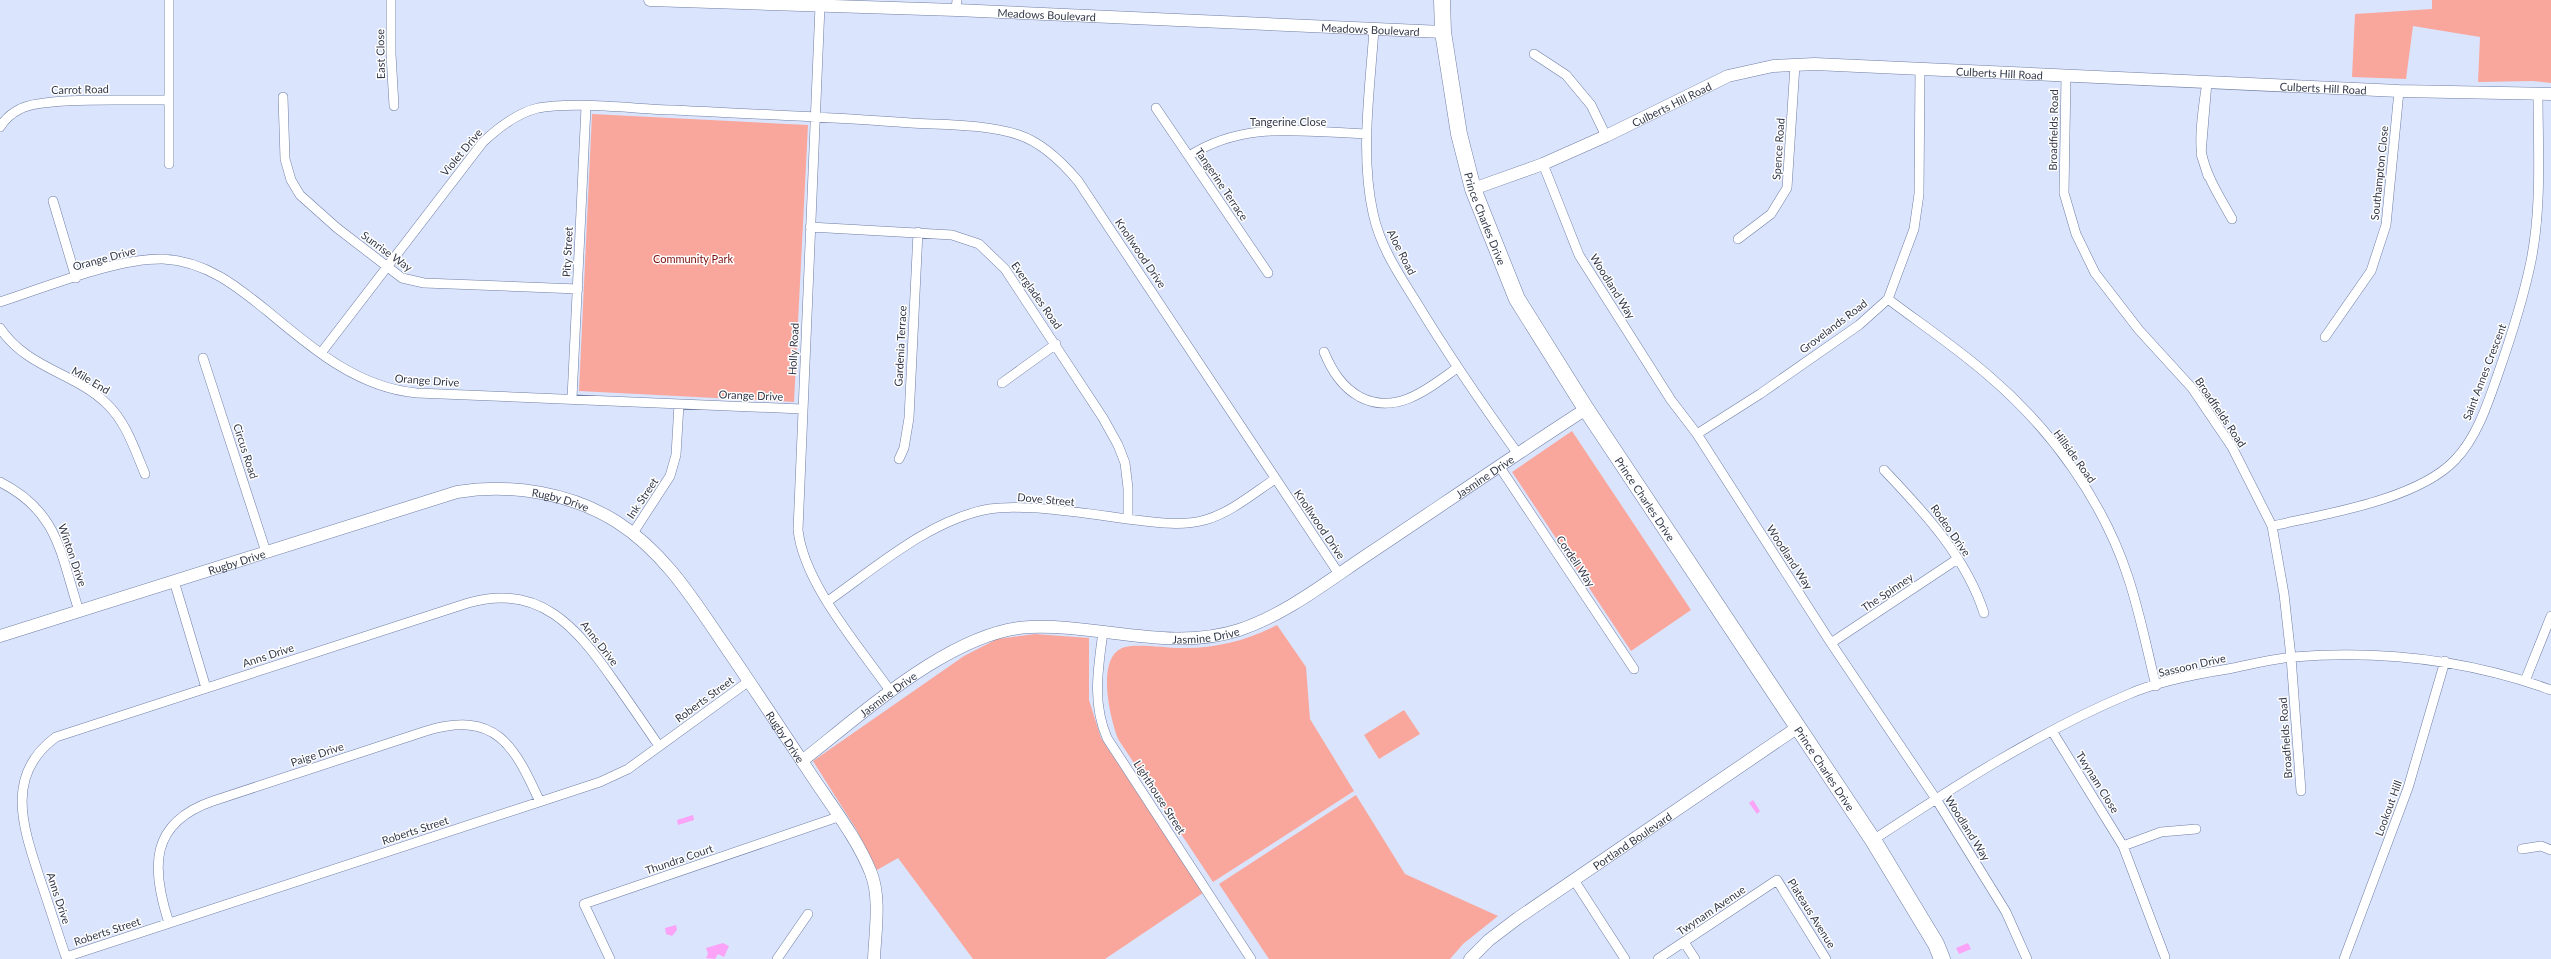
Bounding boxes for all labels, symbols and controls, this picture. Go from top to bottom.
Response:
street label: Meadows Boulevard [997,5,1096,23]
street label: Meadows Boulevard [1321,20,1420,37]
street label: East Close [373,29,387,79]
street label: Culberts Hill Road [1956,64,2043,81]
street label: Culberts Hill Road [1629,79,1713,129]
street label: Culberts Hill Road [2279,79,2367,96]
street label: Carrot Road [51,82,109,96]
street label: Broadfields Road [2046,89,2060,171]
street label: Tangerine Close [1250,115,1326,128]
street label: Spence Road [1769,118,1787,180]
street label: Southampton Close [2368,125,2390,221]
street label: Violet Drive [437,126,485,178]
street label: Tangerine Terrace [1193,145,1251,223]
street label: Prince Charles Drive [1462,171,1509,267]
street label: Knollwood Drive [1113,216,1169,290]
street label: Pity Street [559,226,575,277]
street label: Aloe Road [1385,227,1419,277]
street label: Sunrise Way [359,228,415,274]
street label: Orange Drive [71,243,137,273]
street label: Woodland Way [1588,251,1638,321]
park label: Community Park [653,252,733,265]
street label: Everglades Road [1009,259,1065,331]
street label: Grovelands Road [1797,296,1869,356]
street label: Gardenia Terrace [891,305,909,387]
street label: Saint Annes Crescent [2460,322,2508,422]
street label: Holly Road [785,323,801,375]
street label: Mile End [69,363,113,397]
street label: Orange Drive [394,371,460,389]
street label: Broadfields Road [2193,375,2249,449]
street label: Orange Drive [718,387,784,403]
street label: Circus Road [231,422,261,480]
street label: Hillside Road [2051,427,2099,485]
street label: Jasmine Drive [1453,452,1516,500]
street label: Prince Charles Drive [1613,454,1678,543]
street label: Ink Street [624,475,660,521]
street label: Rugby Drive [531,485,591,513]
street label: Knollwood Drive [1292,487,1348,561]
street label: Dove Street [1017,490,1075,508]
street label: Rodeo Drive [1928,502,1974,558]
street label: Winton Drive [56,522,90,588]
street label: Woodland Way [1764,522,1816,592]
street label: Cordell Way [1554,533,1598,589]
street label: Rugby Drive [206,546,267,577]
street label: The Spinney [1859,570,1916,614]
street label: Anns Drive [578,618,622,668]
street label: Jasmine Drive [1172,624,1241,645]
street label: Anns Drive [241,640,296,669]
street label: Sassoon Drive [2157,651,2227,679]
street label: Jasmine Drive [857,668,919,719]
street label: Roberts Street [672,673,736,725]
street label: Broadfields Road [2276,697,2294,779]
street label: Rugby Drive [764,708,808,765]
street label: Prince Charles Drive [1793,724,1858,813]
street label: Paige Drive [289,739,345,769]
street label: Twynam Close [2074,749,2122,815]
street label: Lighthouse Street [1131,758,1189,836]
street label: Lookout Hill [2372,778,2404,838]
street label: Woodland Way [1943,793,1993,863]
street label: Portland Boulevard [1590,809,1674,872]
street label: Roberts Street [380,813,450,847]
street label: Thundra Court [643,841,715,877]
street label: Anns Drive [45,871,74,926]
street label: Plateaus Avenue [1785,876,1839,950]
street label: Twynam Avenue [1674,882,1748,938]
street label: Roberts Street [72,914,142,948]

